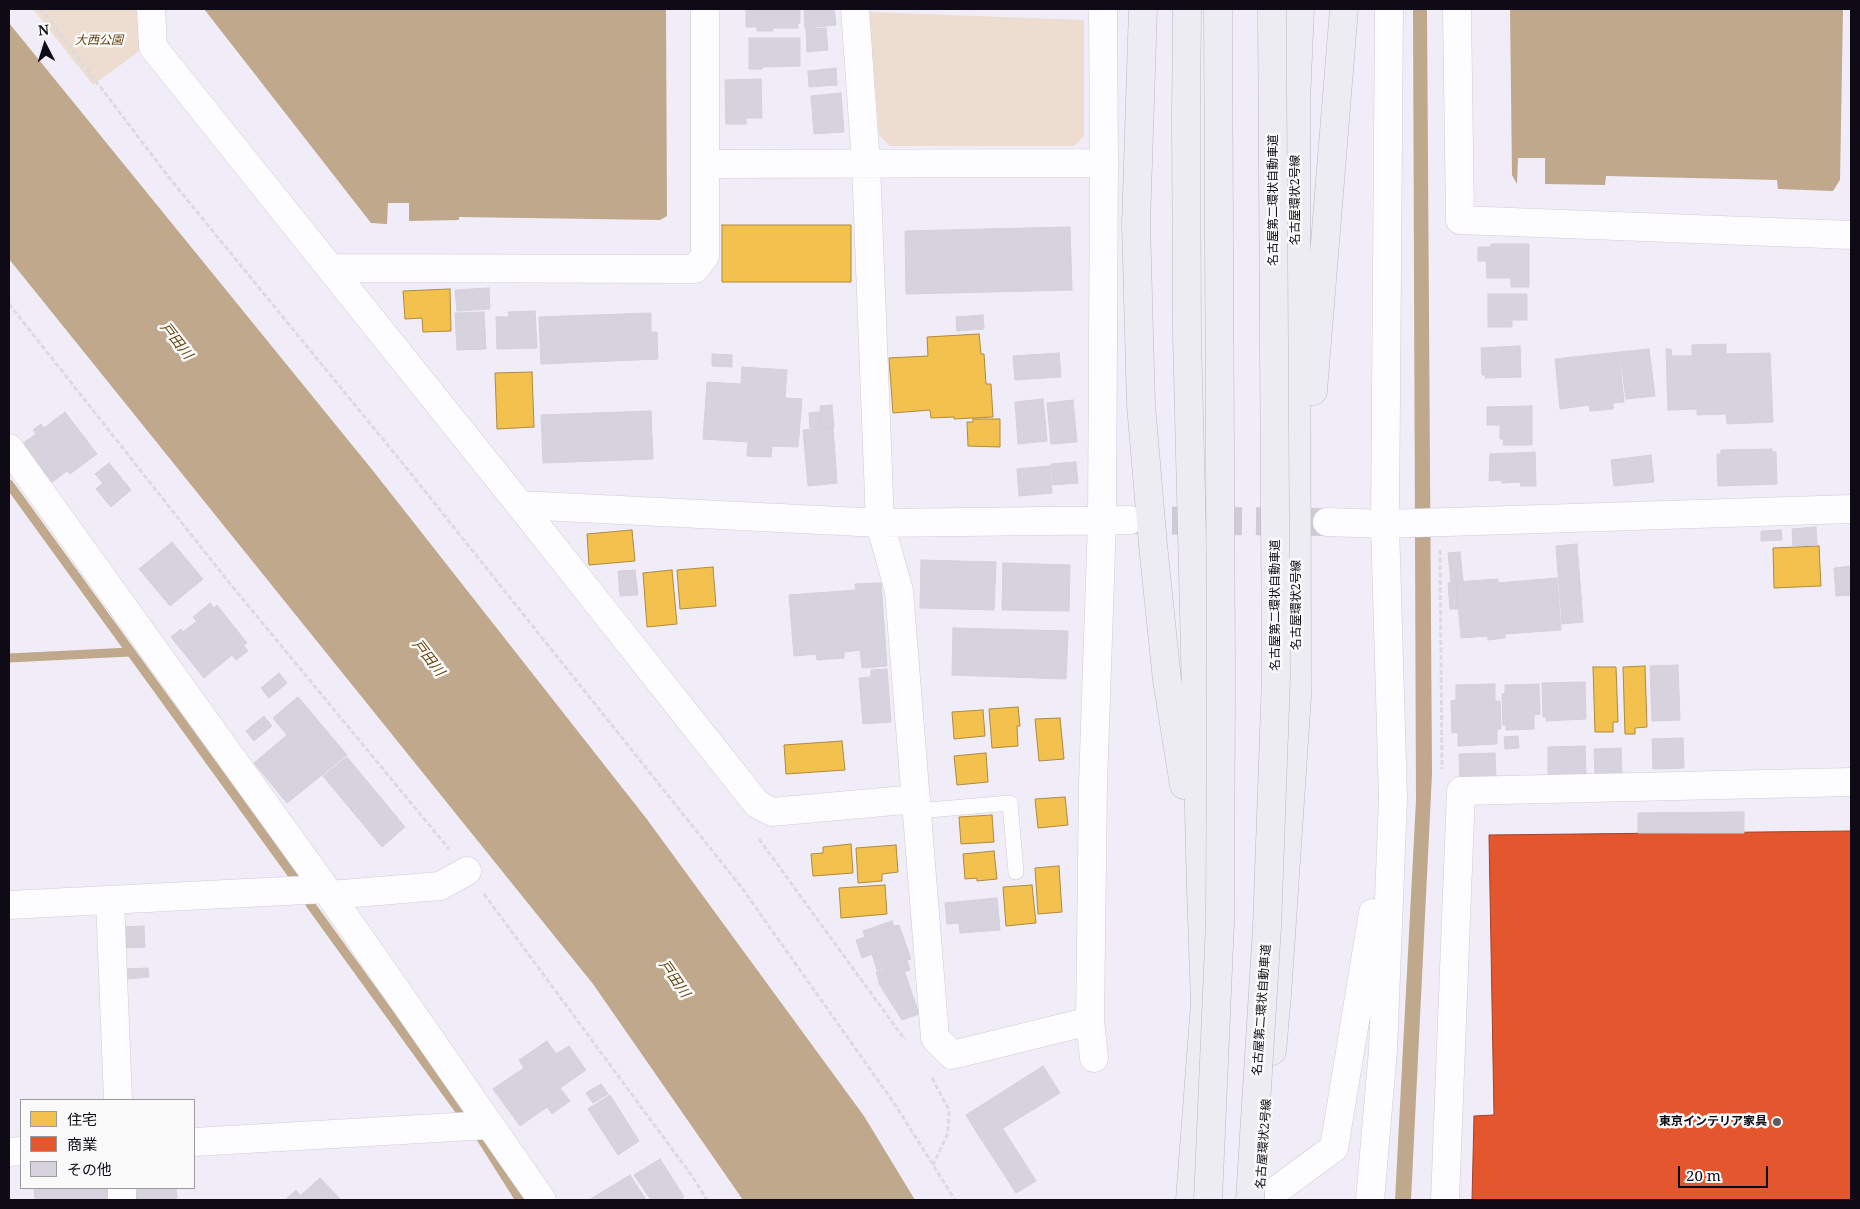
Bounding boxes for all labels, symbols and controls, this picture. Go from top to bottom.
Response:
north arrow [20,20,70,70]
text: N [37,20,50,40]
park label: 大西公園 [75,34,123,48]
street label: 名古屋第二環状自動車道 [1267,134,1281,266]
street label: 名古屋環状2号線 [1289,155,1303,245]
water label: 戸田川 [156,319,196,363]
street label: 名古屋第二環状自動車道 [1269,539,1283,671]
street label: 名古屋環状2号線 [1290,560,1304,650]
water label: 戸田川 [408,636,448,680]
street label: 名古屋第二環状自動車道 [1250,944,1274,1076]
water label: 戸田川 [655,957,693,1001]
street label: 名古屋環状2号線 [1254,1098,1274,1190]
legend [20,1099,195,1189]
text: 住宅 [67,1109,97,1129]
place label: 東京インテリア家具 [1659,1115,1767,1129]
marker: 東京インテリア家具 [1771,1116,1783,1128]
text: 商業 [67,1134,97,1154]
scale bar [1680,1156,1770,1188]
text: その他 [67,1159,112,1179]
text: 20 m [1686,1165,1721,1185]

